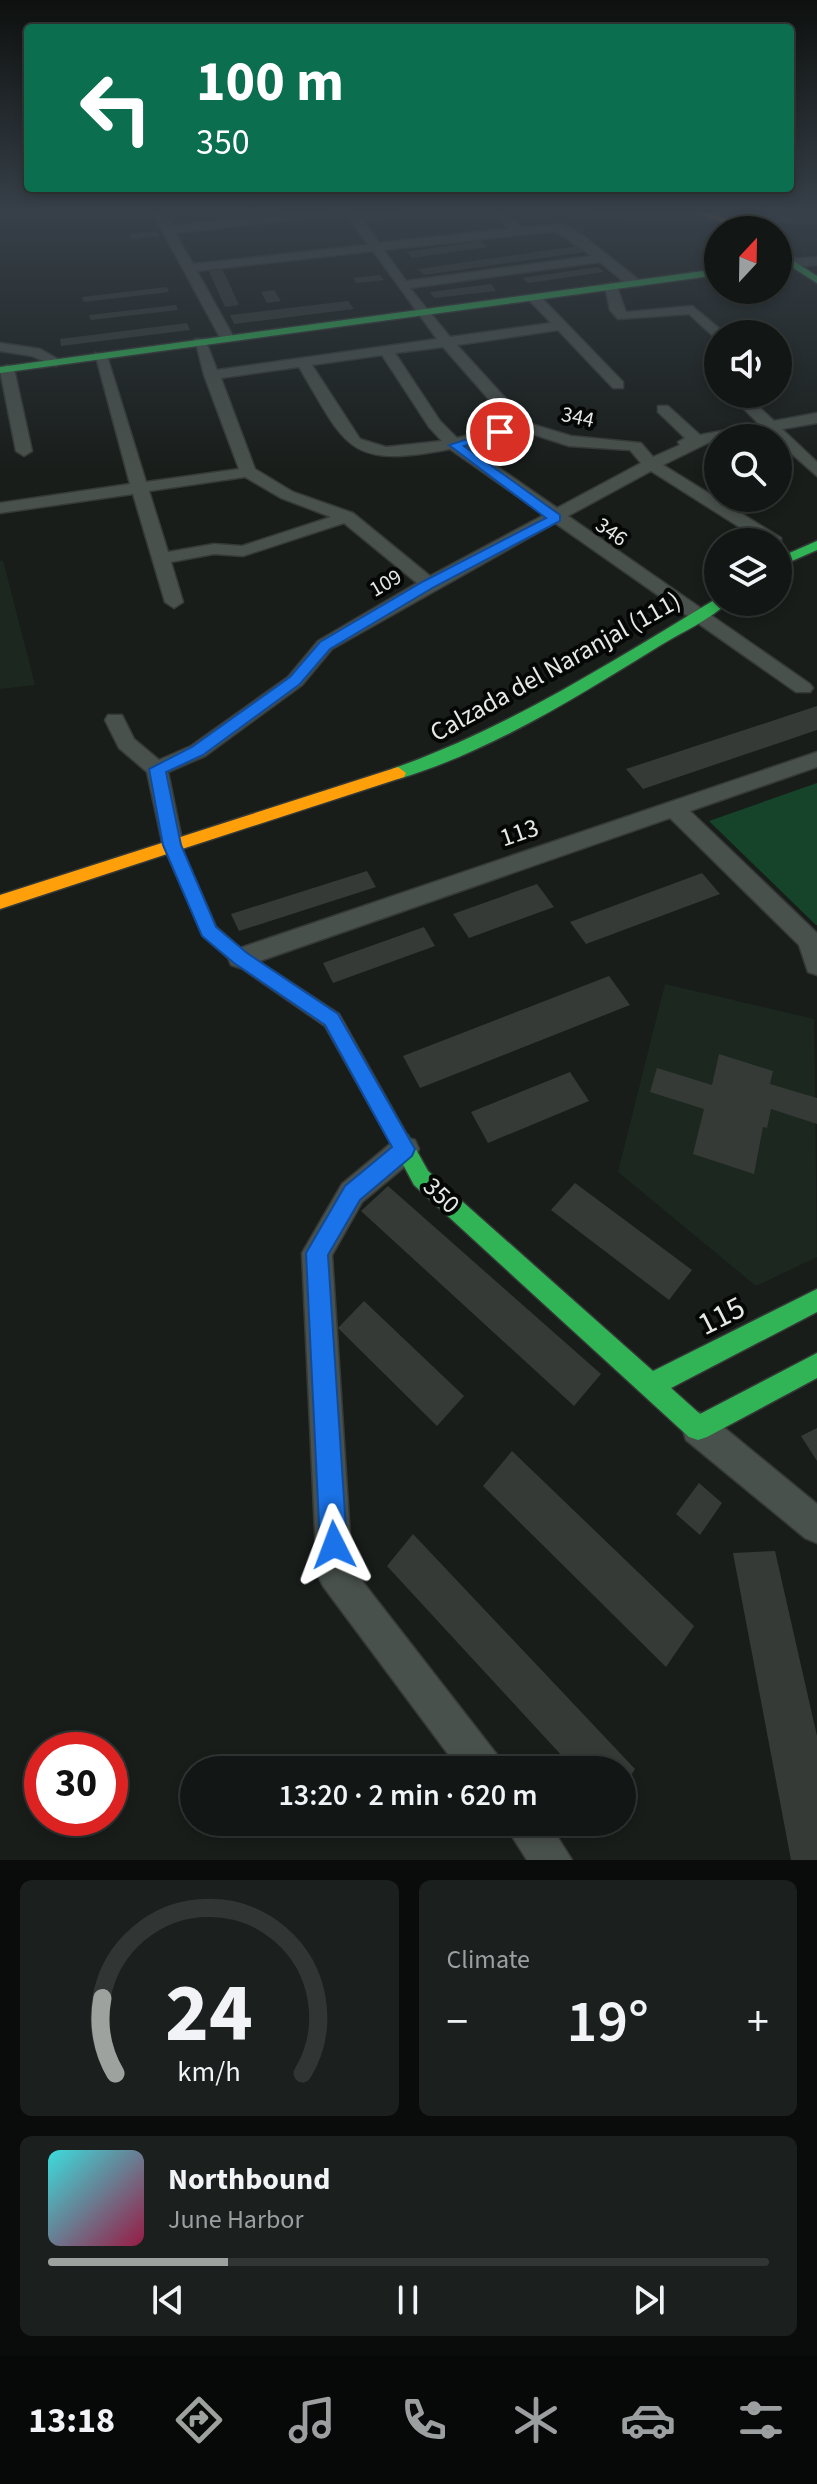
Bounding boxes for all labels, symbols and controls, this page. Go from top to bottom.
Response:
text: 100 m [196,43,344,122]
icon: left [64,56,168,160]
text: 350 [196,117,250,168]
north arrow [704,216,792,304]
map controls [704,216,792,616]
button: sound [704,320,792,408]
pin [466,398,534,466]
street label: 344 [558,398,597,436]
icon: arrive [478,410,522,454]
button: search [704,424,792,512]
street label: 346 [589,509,634,554]
button: layers [704,528,792,616]
street label: 109 [363,561,408,605]
street label: Calzada del Naranjal (111) [423,582,687,751]
street label: 113 [495,809,544,856]
street label: 350 [415,1169,468,1222]
street label: 115 [690,1285,753,1347]
position arrow [292,1503,376,1587]
speed limit sign: 30 [24,1732,128,1836]
text: 13:20 · 2 min · 620 m [278,1774,538,1817]
text: Climate [447,1941,530,1978]
text: 24 [165,1955,253,2073]
text: 19° [567,1980,649,2065]
text: − [447,1991,468,2054]
text: + [747,1991,769,2054]
text: km/h [178,2052,241,2092]
text: Northbound [168,2158,330,2201]
text: June Harbor [168,2201,304,2238]
icon: previous [146,2278,190,2322]
icon: pause [386,2278,430,2322]
icon: next [627,2278,671,2322]
icon: directions [171,2392,227,2448]
icon: music [284,2392,340,2448]
icon: phone [396,2392,452,2448]
icon: climate [508,2392,564,2448]
icon: car [620,2392,676,2448]
icon: filters [733,2392,789,2448]
text: 13:18 [28,2395,115,2446]

